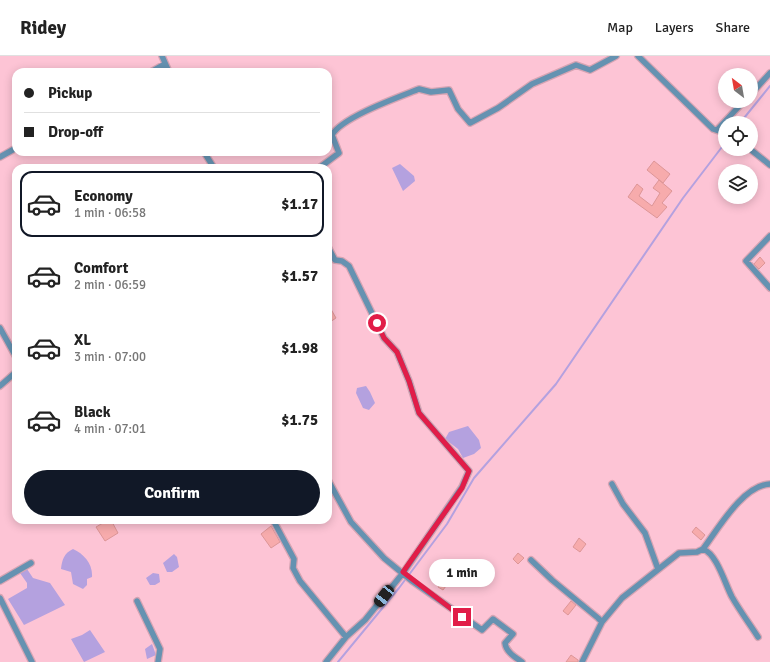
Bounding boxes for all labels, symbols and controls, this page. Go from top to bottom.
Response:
text: Ridey [20,16,66,40]
text: Map [607,19,633,36]
text: Layers [655,19,694,36]
text: Share [716,19,750,36]
north arrow [718,68,758,108]
map controls [718,68,758,204]
text: Pickup [48,84,92,102]
button: locate [718,116,758,156]
text: Drop-off [48,123,103,141]
button: layers [718,164,758,204]
icon: car [26,186,62,222]
text: Economy [74,187,133,205]
text: $1.17 [281,195,318,213]
text: 1 min · 06:58 [74,205,146,221]
icon: car [26,258,62,294]
text: Comfort [74,259,128,277]
text: $1.57 [281,267,318,285]
text: 2 min · 06:59 [74,277,146,293]
route start [368,314,386,332]
icon: car [26,330,62,366]
text: XL [74,331,91,349]
text: $1.98 [281,339,318,357]
text: 3 min · 07:00 [74,349,146,365]
icon: car [26,402,62,438]
text: Black [74,403,111,421]
text: $1.75 [281,411,318,429]
text: 4 min · 07:01 [74,421,146,437]
button: Confirm [24,470,320,516]
callout: 1 min [429,559,495,587]
text: 1 min [446,565,478,581]
car [372,583,396,609]
route end [453,608,471,626]

